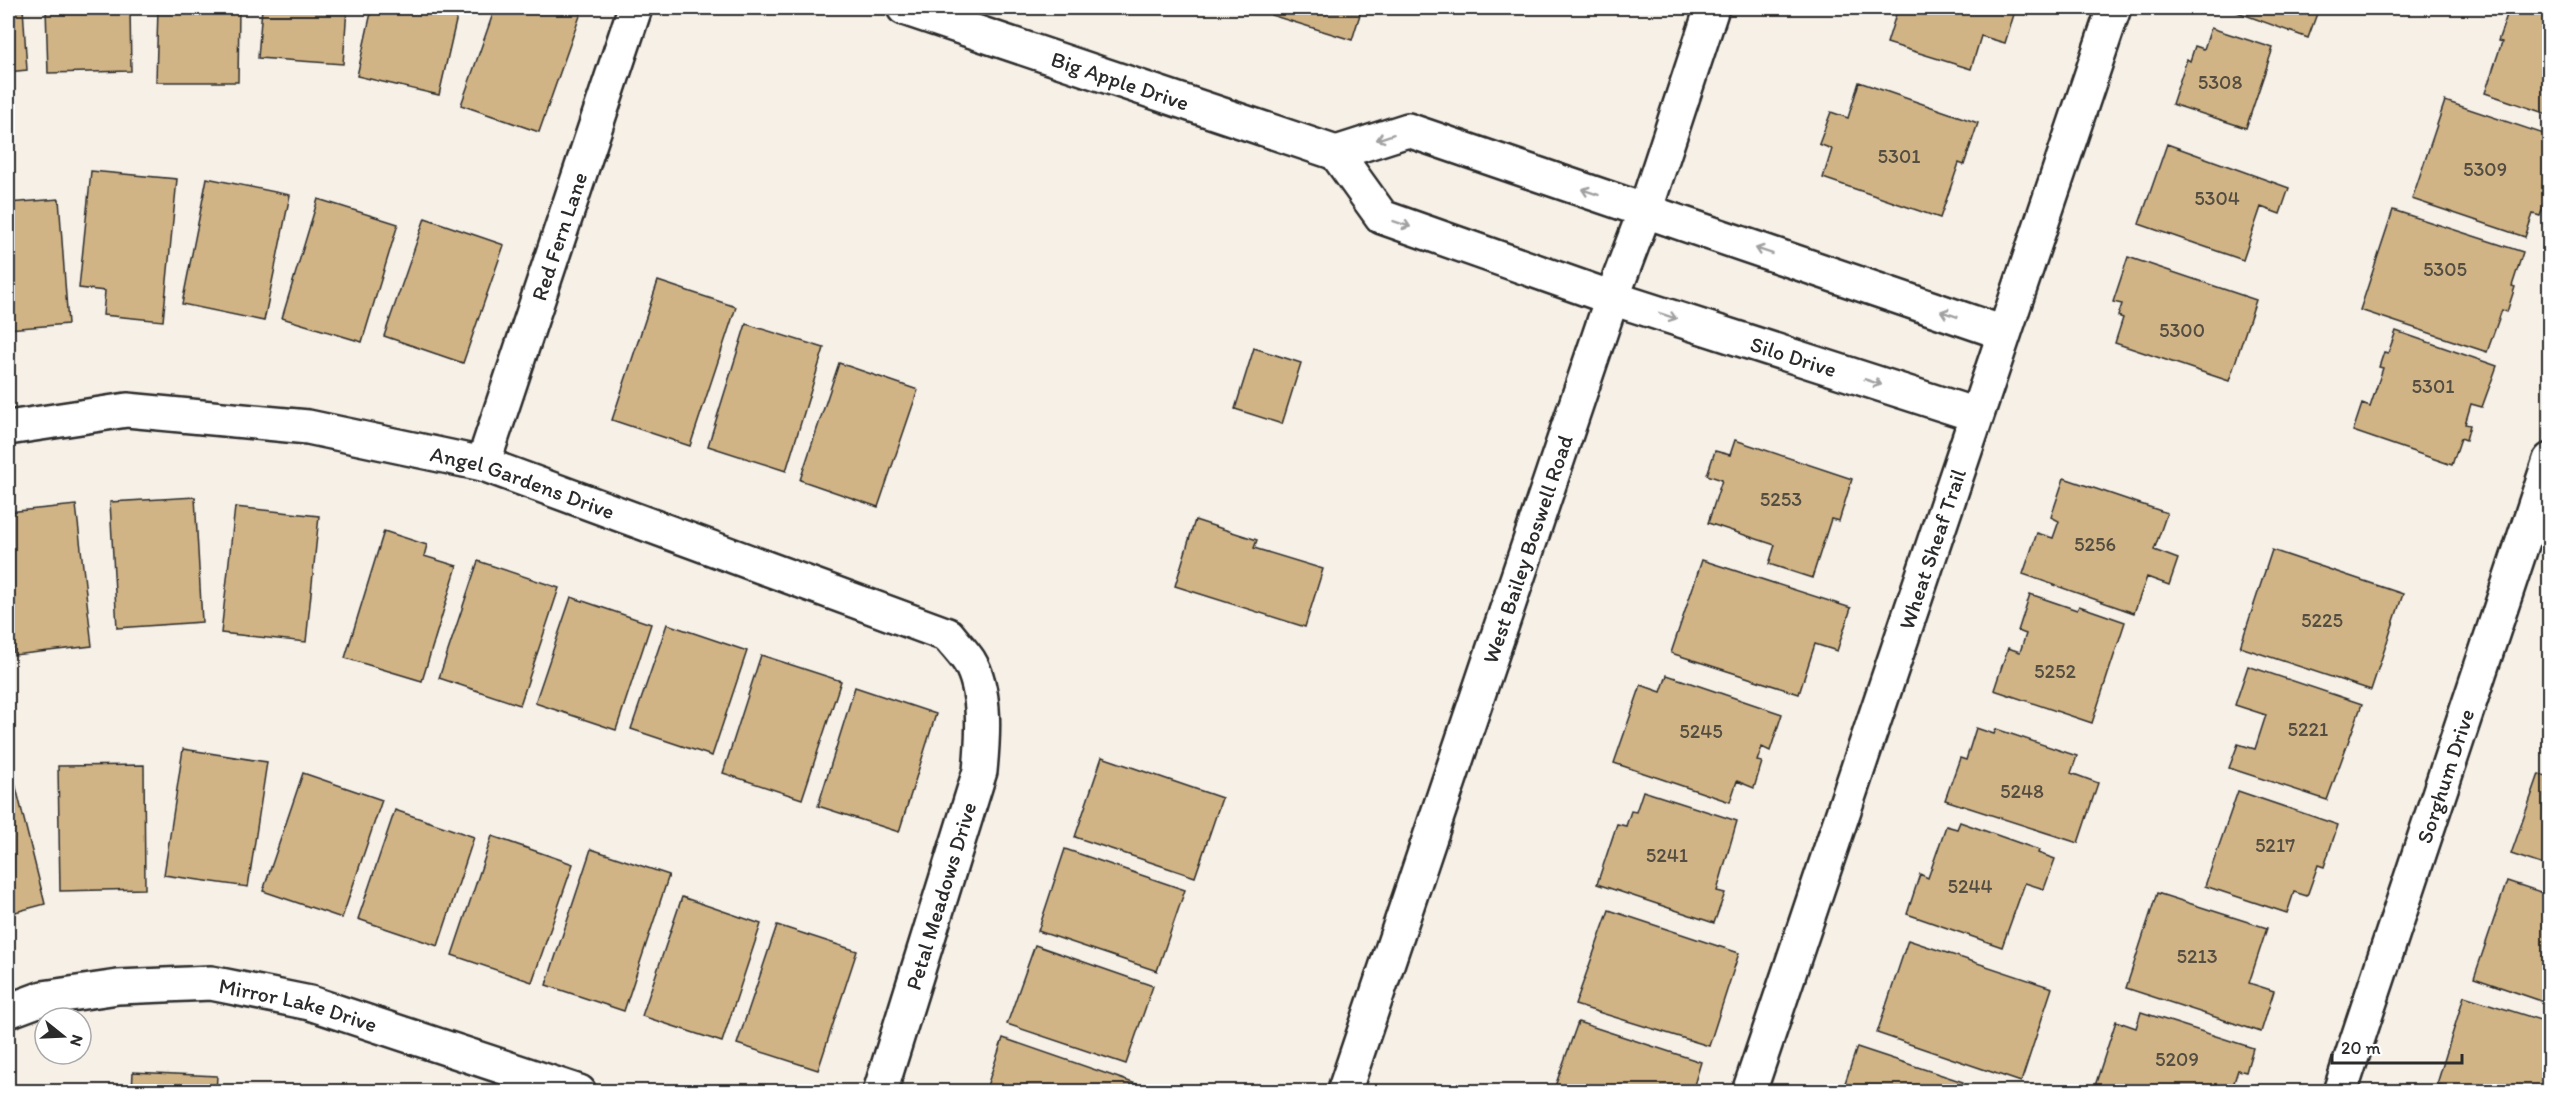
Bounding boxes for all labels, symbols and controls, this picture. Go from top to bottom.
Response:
street label: Big Apple Drive [1048,45,1193,116]
house number: 5308 [2198,70,2242,94]
one-way arrow [1376,132,1395,143]
house number: 5301 [1878,144,1921,168]
house number: 5309 [2463,157,2507,181]
street label: Red Fern Lane [525,169,593,304]
one-way arrow [1581,185,1600,196]
house number: 5304 [2194,186,2240,210]
one-way arrow [1392,220,1411,231]
one-way arrow [1755,245,1774,256]
house number: 5305 [2423,257,2467,281]
one-way arrow [1940,307,1959,318]
one-way arrow [1658,311,1677,322]
house number: 5300 [2159,318,2205,342]
street label: Silo Drive [1747,330,1840,383]
house number: 5301 [2412,374,2455,398]
one-way arrow [1863,377,1882,388]
street label: West Bailey Boswell Road [1476,431,1578,667]
street label: Angel Gardens Drive [428,440,619,525]
street label: Wheat Sheaf Trail [1892,465,1971,633]
house number: 5253 [1760,487,1802,511]
house number: 5256 [2074,532,2116,556]
house number: 5225 [2301,608,2343,632]
house number: 5252 [2034,659,2076,683]
street label: Sorghum Drive [2410,705,2480,847]
house number: 5221 [2288,717,2328,741]
house number: 5245 [1679,719,1723,743]
house number: 5248 [2000,779,2044,803]
street label: Petal Meadows Drive [900,799,982,993]
house number: 5217 [2255,833,2295,857]
house number: 5241 [1646,843,1688,867]
house number: 5244 [1947,874,1993,898]
house number: 5213 [2176,944,2218,968]
street label: Mirror Lake Drive [217,971,381,1038]
north arrow [33,1006,93,1066]
scale bar [2332,1027,2462,1065]
text: N [66,1032,87,1049]
text: 20 m [2341,1037,2381,1059]
house number: 5209 [2155,1047,2199,1071]

